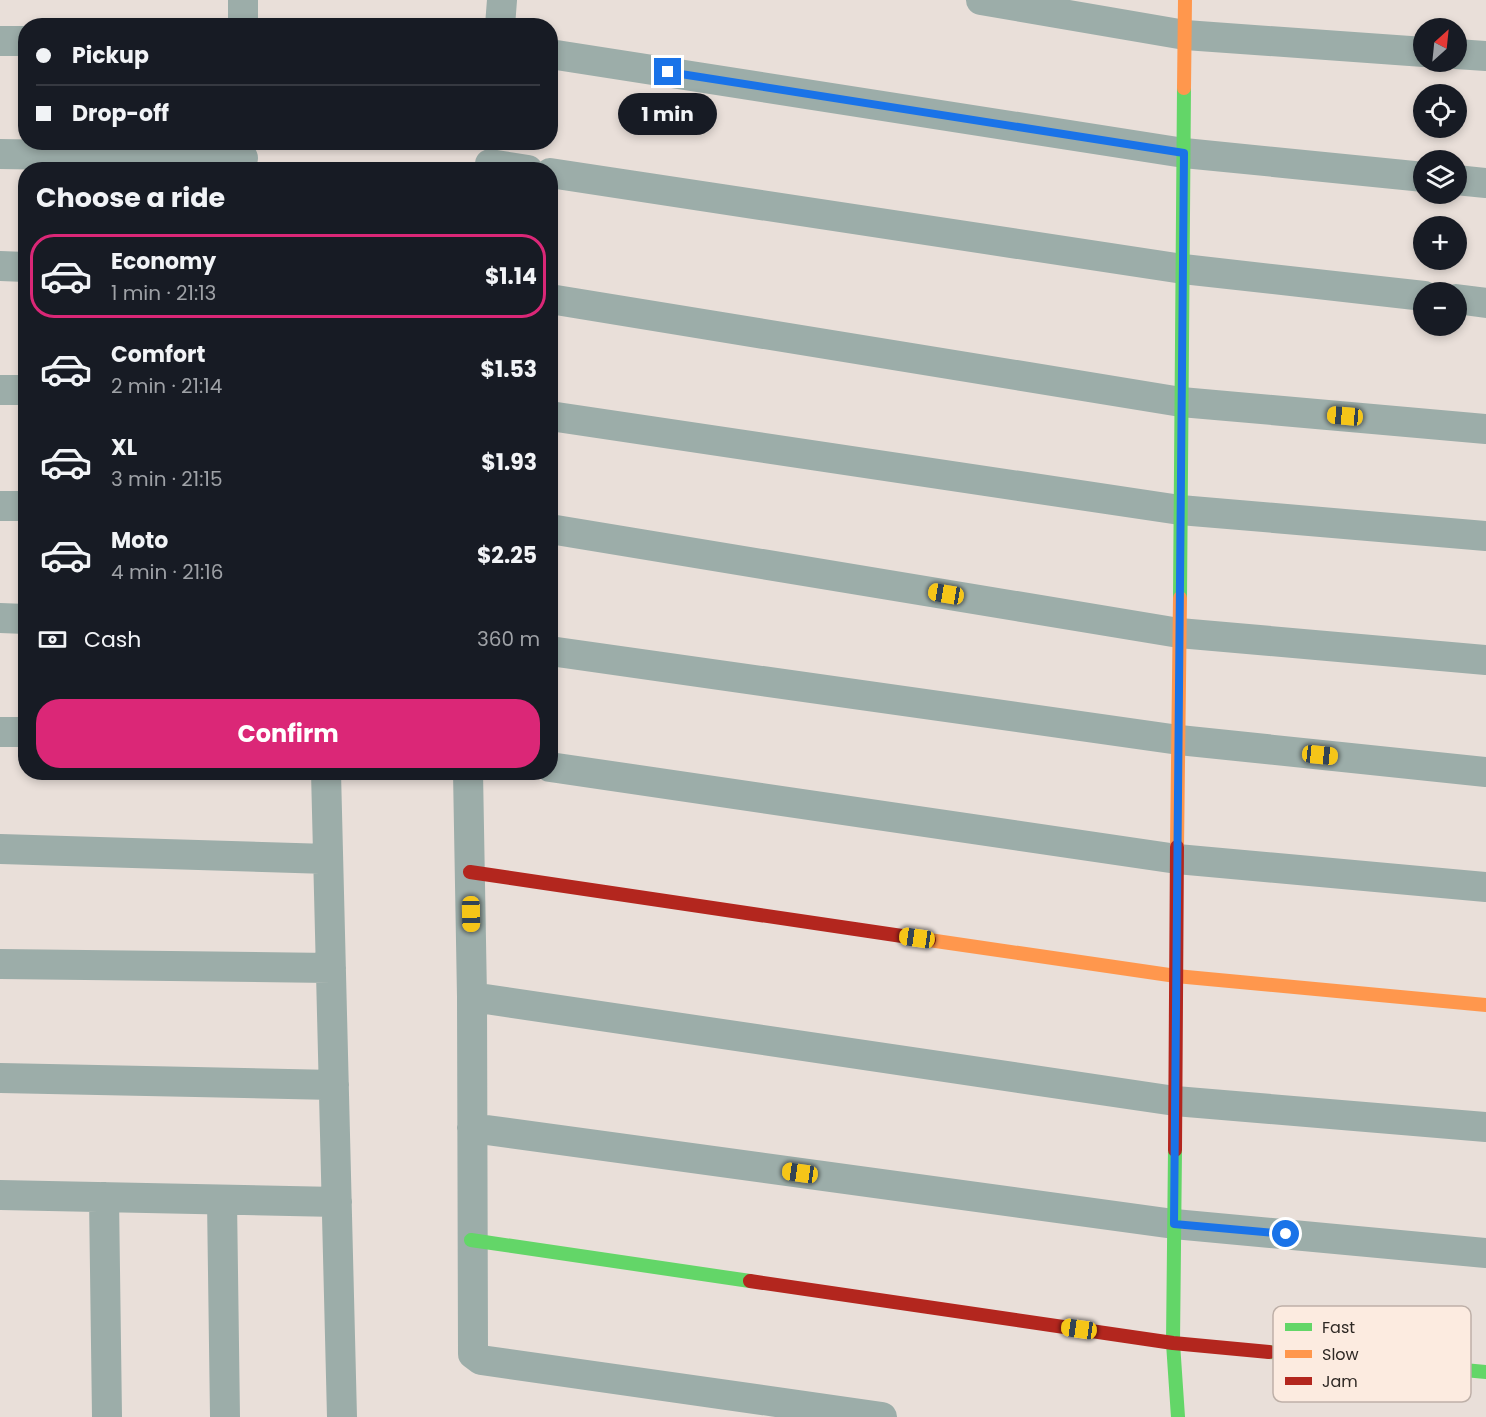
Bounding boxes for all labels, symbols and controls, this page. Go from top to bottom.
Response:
north arrow [1413,18,1467,72]
map controls [1413,18,1467,336]
text: Pickup [72,40,149,71]
route end [654,58,681,85]
button: locate [1413,84,1467,138]
callout: 1 min [618,93,718,135]
text: Drop-off [72,98,169,129]
text: 1 min [641,100,694,128]
button: layers [1413,150,1467,204]
text: Choose a ride [36,179,225,216]
button: + [1413,216,1467,270]
text: Economy [111,246,216,277]
icon: car [39,249,93,303]
text: $1.14 [485,261,537,292]
text: 1 min · 21:13 [111,279,216,307]
button: − [1413,282,1467,336]
text: Comfort [111,339,205,370]
icon: car [39,342,93,396]
text: $1.53 [480,354,537,385]
text: 2 min · 21:14 [111,372,222,400]
car [1326,405,1364,427]
text: XL [111,432,137,463]
icon: car [39,435,93,489]
text: $1.93 [481,447,537,478]
text: 3 min · 21:15 [111,465,222,493]
text: Moto [111,525,168,556]
icon: car [39,528,93,582]
text: $2.25 [477,540,537,571]
text: 4 min · 21:16 [111,558,223,586]
car [927,582,965,606]
icon: cash [36,623,69,656]
text: Cash [84,624,141,655]
text: 360 m [477,625,540,653]
button: Confirm [36,699,540,768]
car [1301,744,1339,766]
car [462,896,480,932]
car [898,927,936,949]
car [781,1162,819,1184]
route start [1272,1220,1299,1247]
legend [1273,1306,1471,1402]
text: Fast [1322,1316,1355,1339]
car [1060,1318,1098,1340]
text: Slow [1322,1343,1359,1366]
text: Jam [1322,1370,1358,1393]

